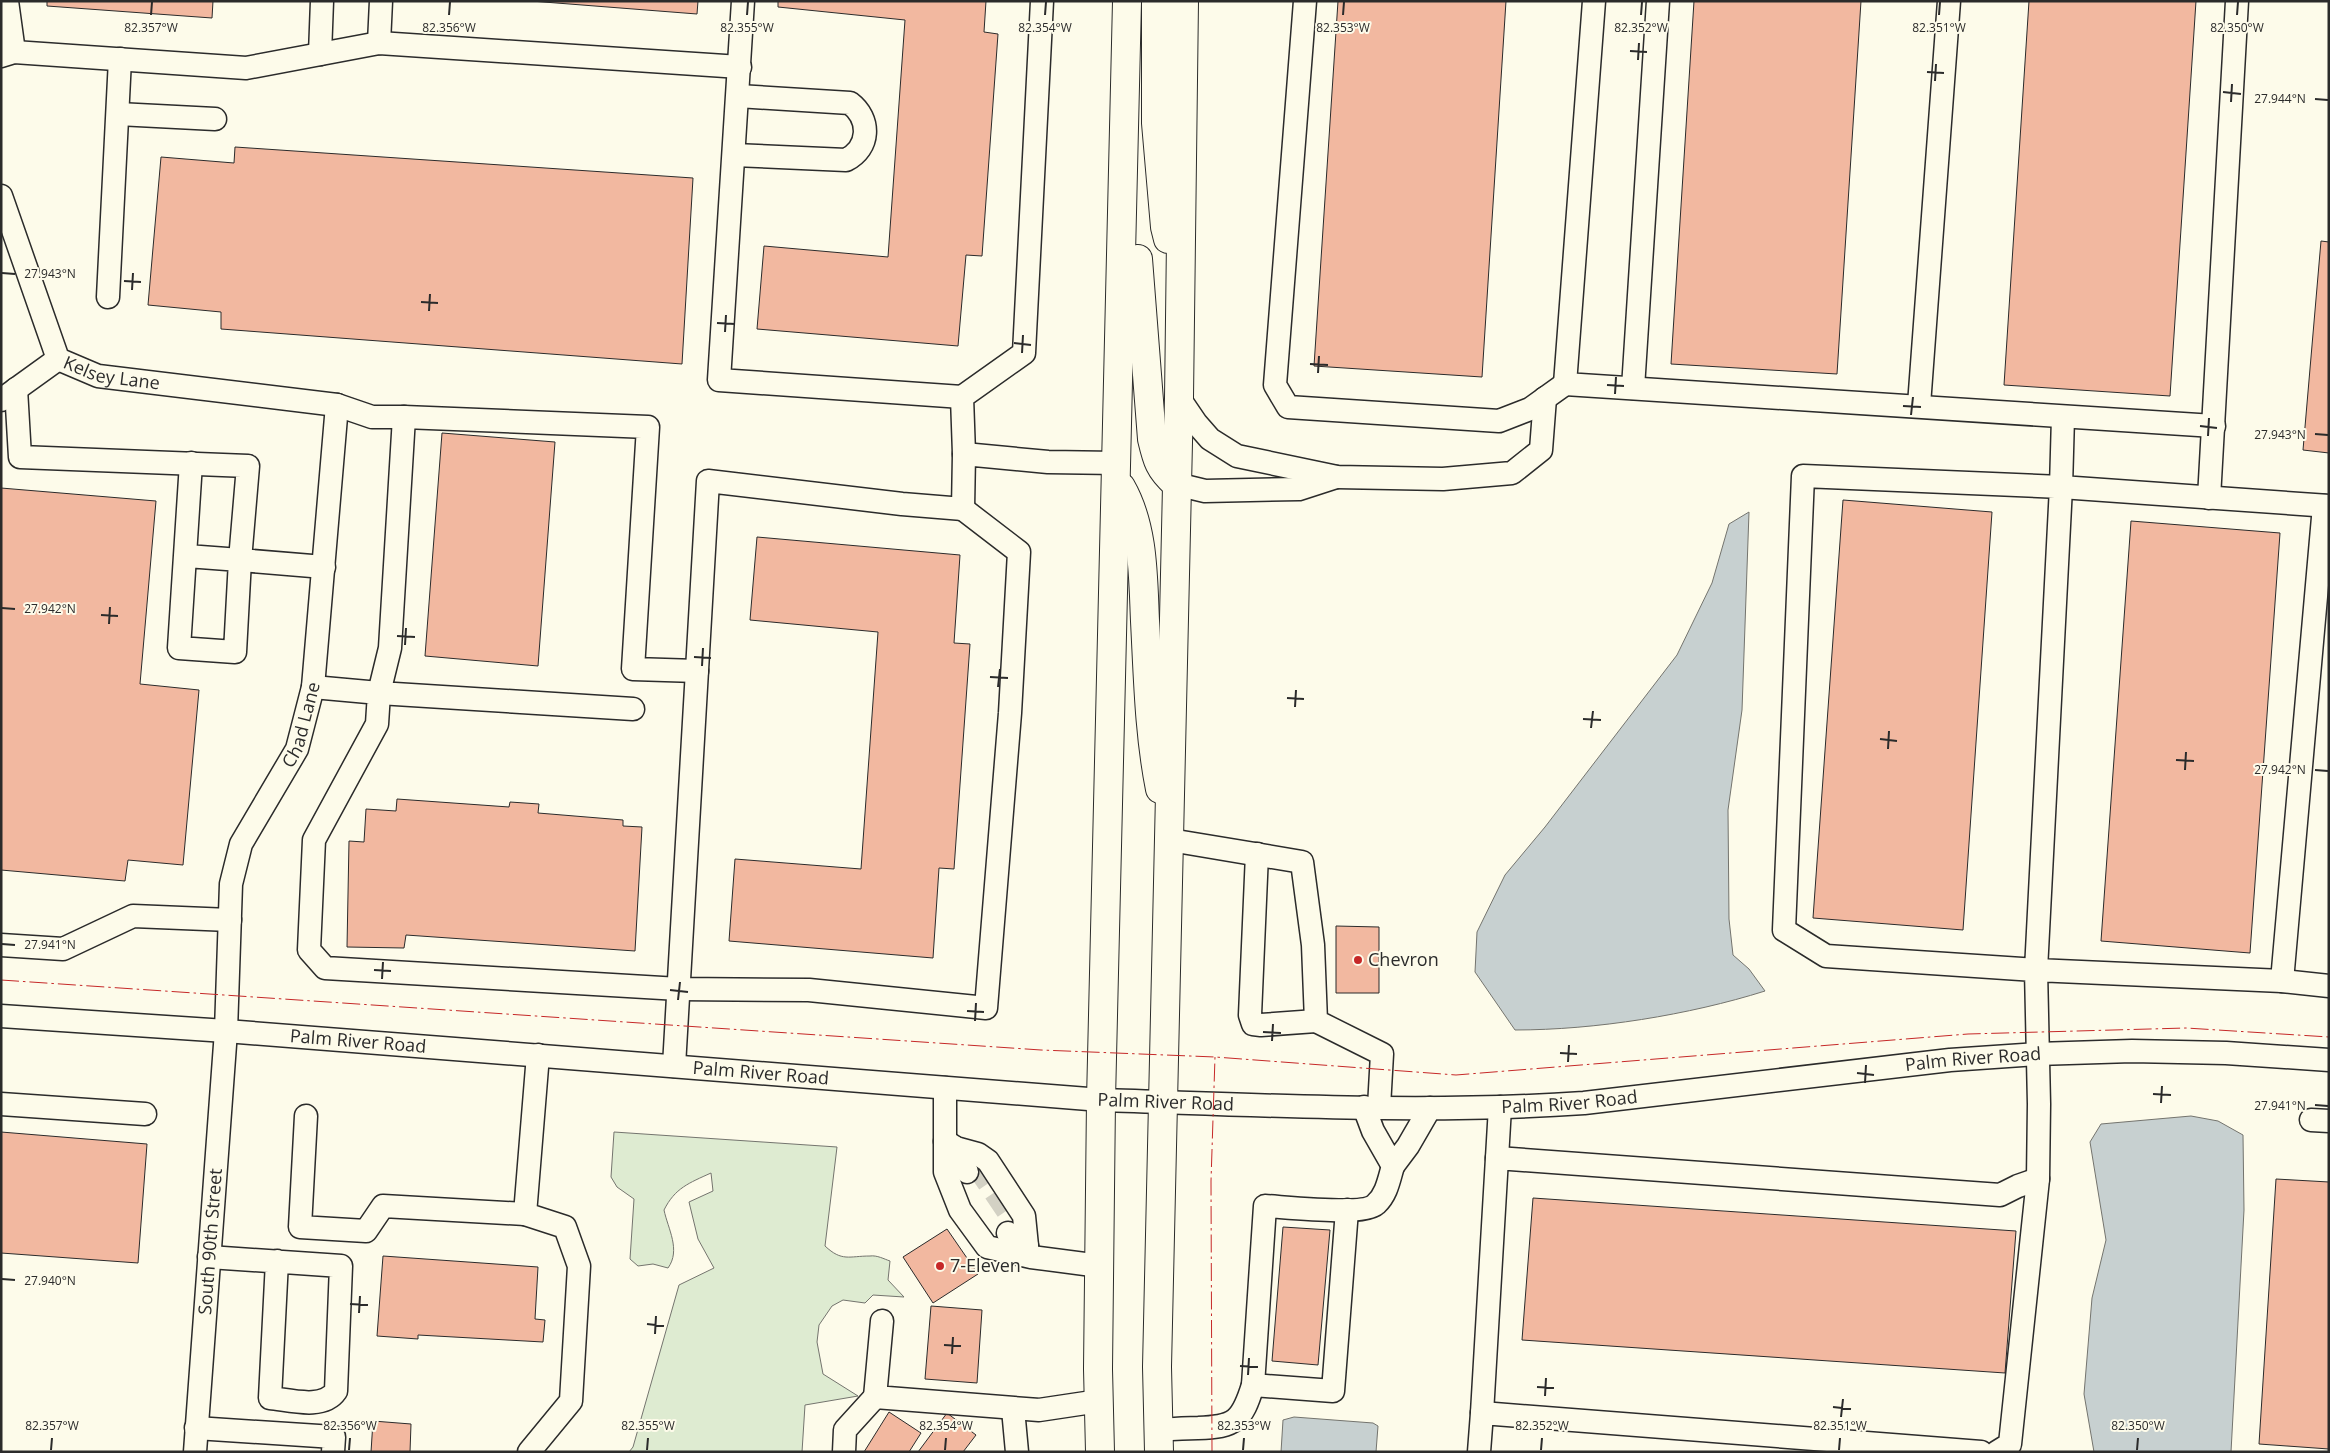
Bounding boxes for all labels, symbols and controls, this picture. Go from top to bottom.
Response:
text: 82.357°W [124,19,178,36]
text: 82.356°W [422,19,476,36]
text: 82.355°W [720,19,774,36]
text: 82.354°W [1018,19,1072,36]
text: 82.353°W [1316,19,1370,36]
text: 82.352°W [1614,19,1668,36]
text: 82.351°W [1912,19,1966,36]
text: 82.350°W [2210,19,2264,36]
text: 27.944°N [2254,90,2306,107]
text: 27.943°N [24,265,76,282]
street label: Kelsey Lane [60,350,161,394]
text: 27.943°N [2254,426,2306,443]
text: 27.942°N [24,600,76,617]
street label: Chad Lane [276,679,325,772]
text: 27.942°N [2254,761,2306,778]
text: 27.941°N [24,936,76,953]
place label: Chevron [1368,947,1439,971]
marker: Chevron [1352,954,1364,966]
street label: Palm River Road [289,1023,427,1058]
street label: Palm River Road [1904,1041,2042,1076]
street label: Palm River Road [692,1055,830,1090]
street label: Palm River Road [1501,1084,1639,1118]
street label: Palm River Road [1097,1087,1234,1116]
text: 27.941°N [2254,1097,2306,1114]
street label: South 90th Street [192,1167,227,1316]
place label: 7-Eleven [950,1253,1021,1277]
marker: 7-Eleven [934,1260,946,1272]
text: 27.940°N [24,1272,76,1289]
text: 82.357°W [25,1417,79,1434]
text: 82.356°W [323,1417,377,1434]
text: 82.355°W [621,1417,675,1434]
text: 82.354°W [919,1417,973,1434]
text: 82.353°W [1217,1417,1271,1434]
text: 82.352°W [1515,1417,1569,1434]
text: 82.351°W [1813,1417,1867,1434]
text: 82.350°W [2111,1417,2165,1434]

